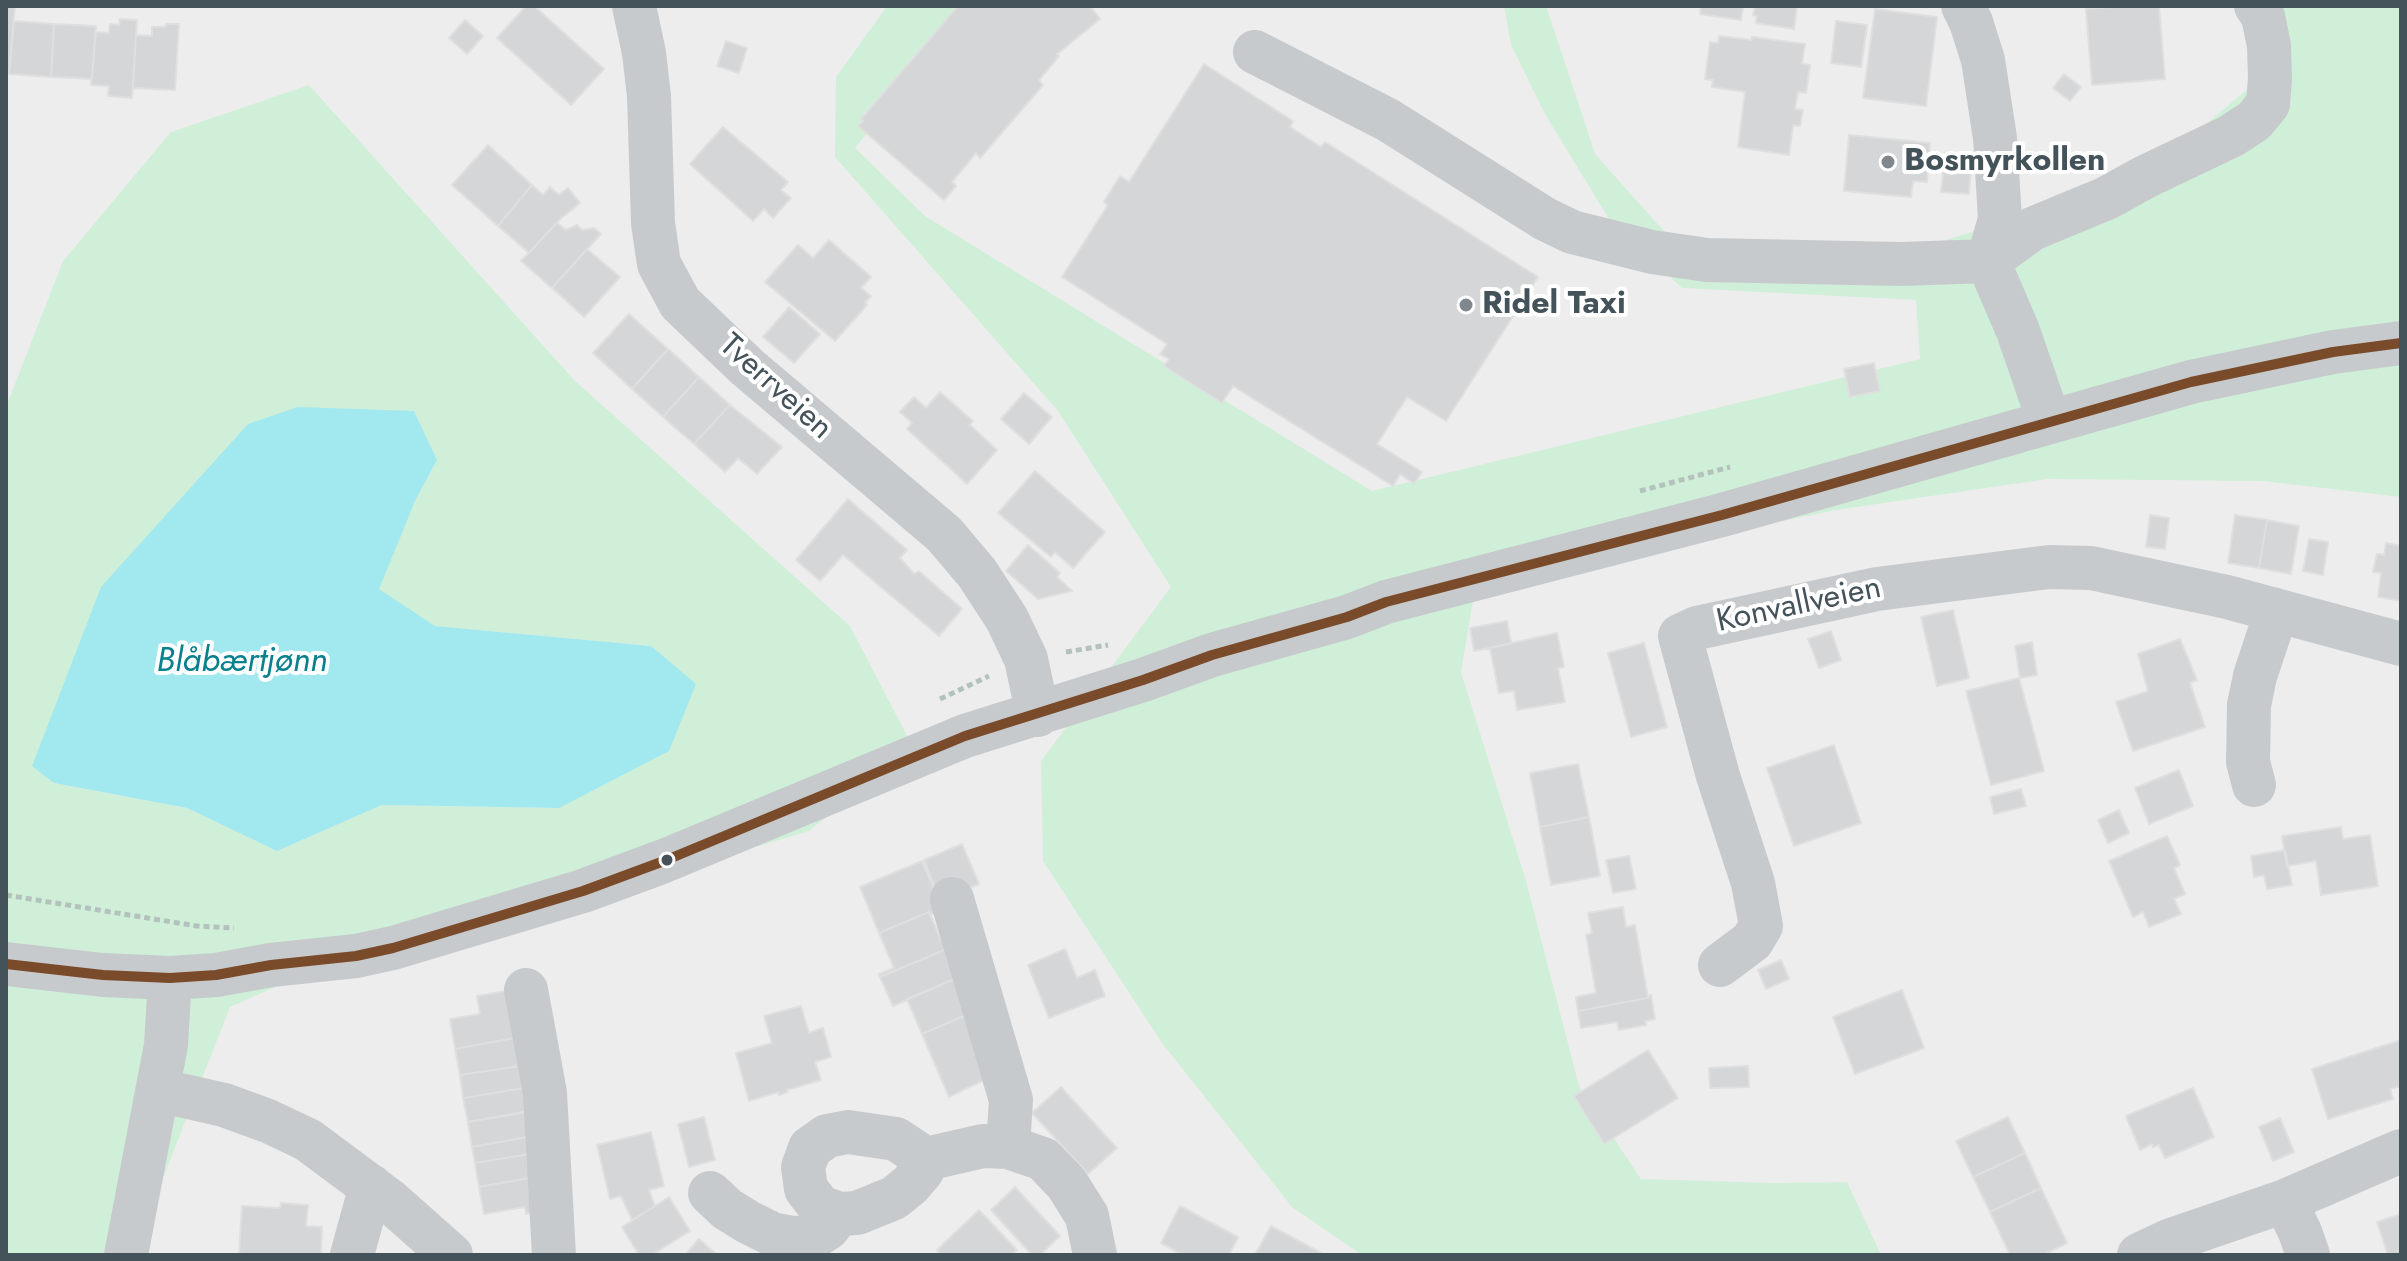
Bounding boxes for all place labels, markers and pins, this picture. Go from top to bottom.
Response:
place label: Bosmyrkollen [1904,143,2106,181]
marker: Bosmyrkollen [1879,153,1897,171]
place label: Ridel Taxi [1482,286,1626,324]
marker: Ridel Taxi [1457,296,1475,314]
unlabelled marker [659,852,675,868]

